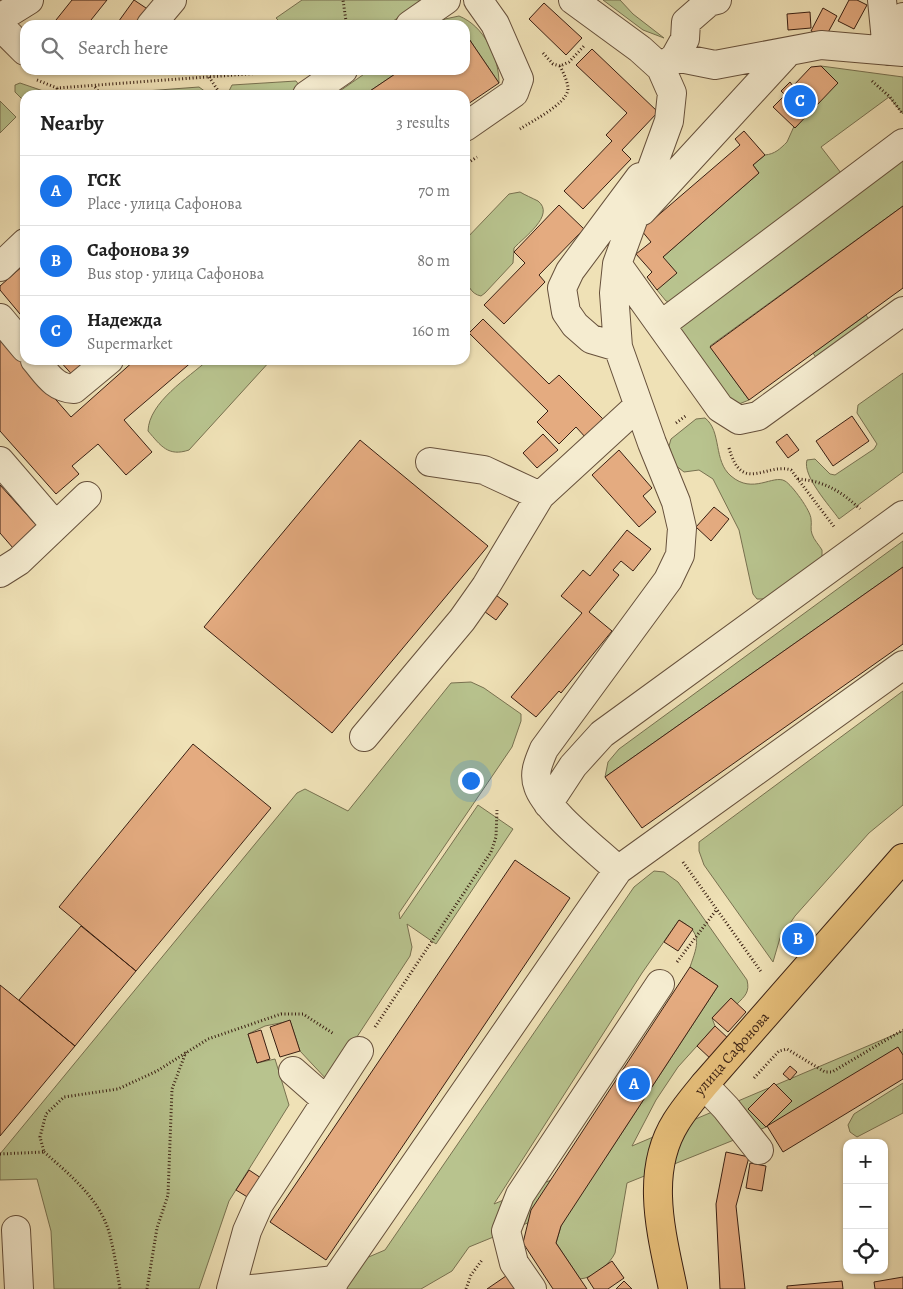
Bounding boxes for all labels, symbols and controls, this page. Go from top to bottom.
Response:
search box [20,20,470,75]
icon: search [38,34,66,62]
text: Search here [78,35,168,61]
pin: C [784,82,816,120]
text: Nearby [40,109,103,137]
text: 3 results [396,112,450,134]
text: ГСК [87,167,121,193]
text: A [51,180,61,202]
text: 70 m [418,180,450,202]
text: Place · улица Сафонова [87,193,242,215]
text: Сафонова 39 [87,237,189,263]
text: B [51,250,61,272]
text: 80 m [417,250,450,272]
text: Bus stop · улица Сафонова [87,263,264,285]
text: Надежда [87,307,162,333]
text: C [51,320,61,342]
text: 160 m [412,320,450,342]
text: Supermarket [87,333,173,355]
your location [458,768,484,794]
pin: B [782,920,814,958]
street label: улица Сафонова [689,1007,774,1100]
pin: A [618,1065,650,1103]
map controls [843,1139,888,1274]
button: + [843,1139,888,1184]
button: − [843,1184,888,1229]
button: locate [843,1229,888,1274]

